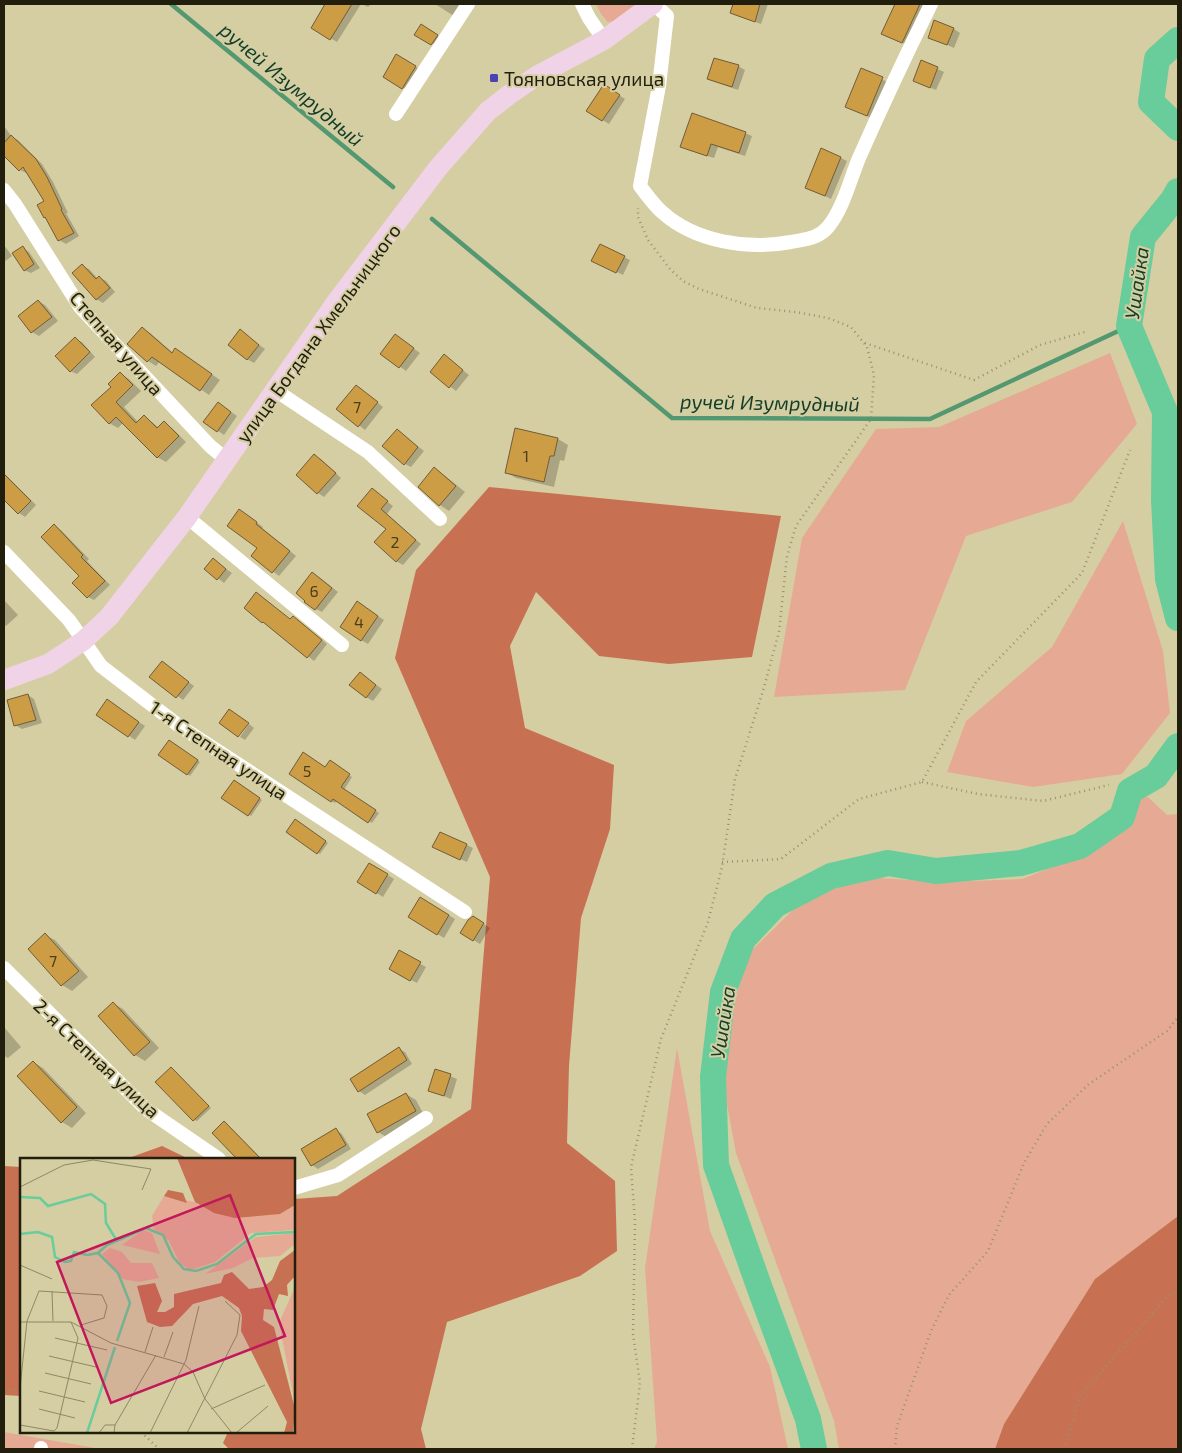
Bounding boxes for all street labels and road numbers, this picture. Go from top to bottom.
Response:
street label: улица Богдана Хмельницкого [231,219,406,447]
street label: Степная улица [65,286,168,400]
street label: 1-я Степная улица [145,695,292,805]
street label: 2-я Степная улица [28,994,165,1123]

